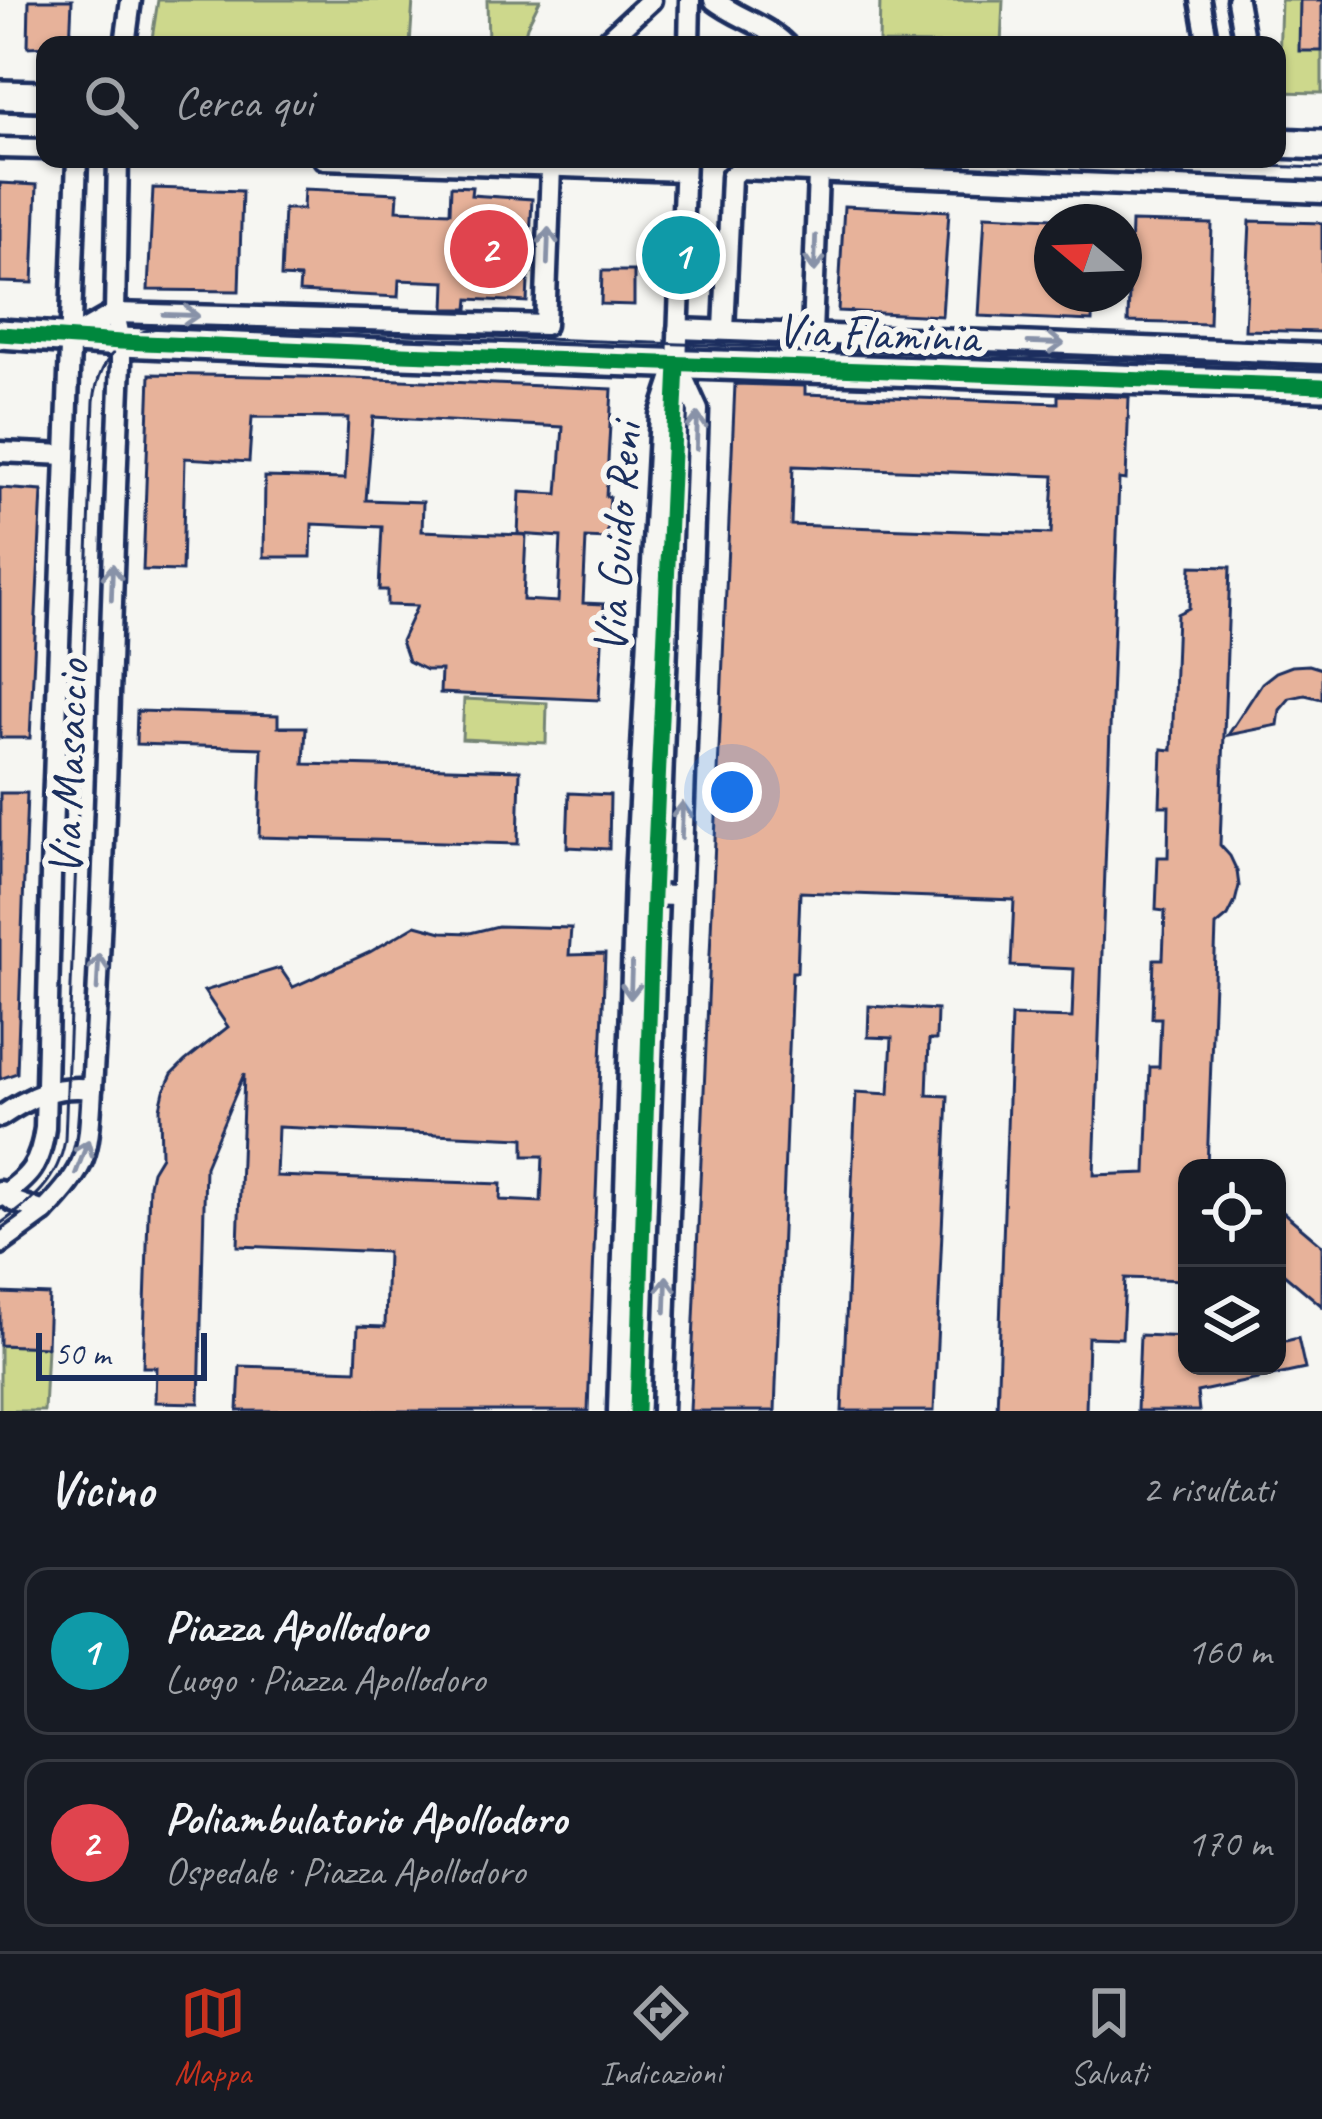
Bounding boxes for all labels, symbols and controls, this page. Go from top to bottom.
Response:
search box [36,36,1286,168]
icon: search [78,69,144,135]
text: Cerca qui [174,74,313,131]
pin: 2 [450,204,528,294]
north arrow [1034,204,1142,312]
pin: 1 [642,210,720,300]
one-way arrow [536,227,559,266]
one-way arrow [803,234,826,273]
street label: Via Flaminia [776,299,984,367]
one-way arrow [161,303,200,326]
one-way arrow [1026,332,1065,355]
one-way arrow [685,412,708,451]
street label: Via Guido Reni [579,416,655,655]
one-way arrow [101,563,124,602]
street label: Via Masaccio [34,657,102,877]
your location [702,762,762,822]
one-way arrow [671,801,694,840]
one-way arrow [87,953,110,992]
one-way arrow [620,961,643,1000]
one-way arrow [72,1140,94,1177]
map controls [1178,1159,1286,1375]
button: locate [1178,1159,1286,1267]
button: layers [1178,1267,1286,1375]
one-way arrow [655,1275,678,1314]
scale bar [36,1327,207,1380]
text: 50 m [54,1333,110,1375]
text: Vicino [48,1457,153,1521]
text: 2 risultati [1142,1465,1274,1514]
text: Piazza Apollodoro [165,1598,427,1655]
text: 1 [81,1627,99,1676]
text: 160 m [1187,1627,1271,1676]
text: Luogo · Piazza Apollodoro [165,1655,485,1704]
text: Poliambulatorio Apollodoro [165,1790,567,1847]
text: 2 [81,1819,99,1868]
text: 170 m [1187,1819,1271,1868]
text: Ospedale · Piazza Apollodoro [165,1847,525,1896]
tab: Mappa [175,1980,251,2094]
tab: Indicazioni [600,1980,722,2094]
tab: Salvati [1071,1980,1147,2094]

